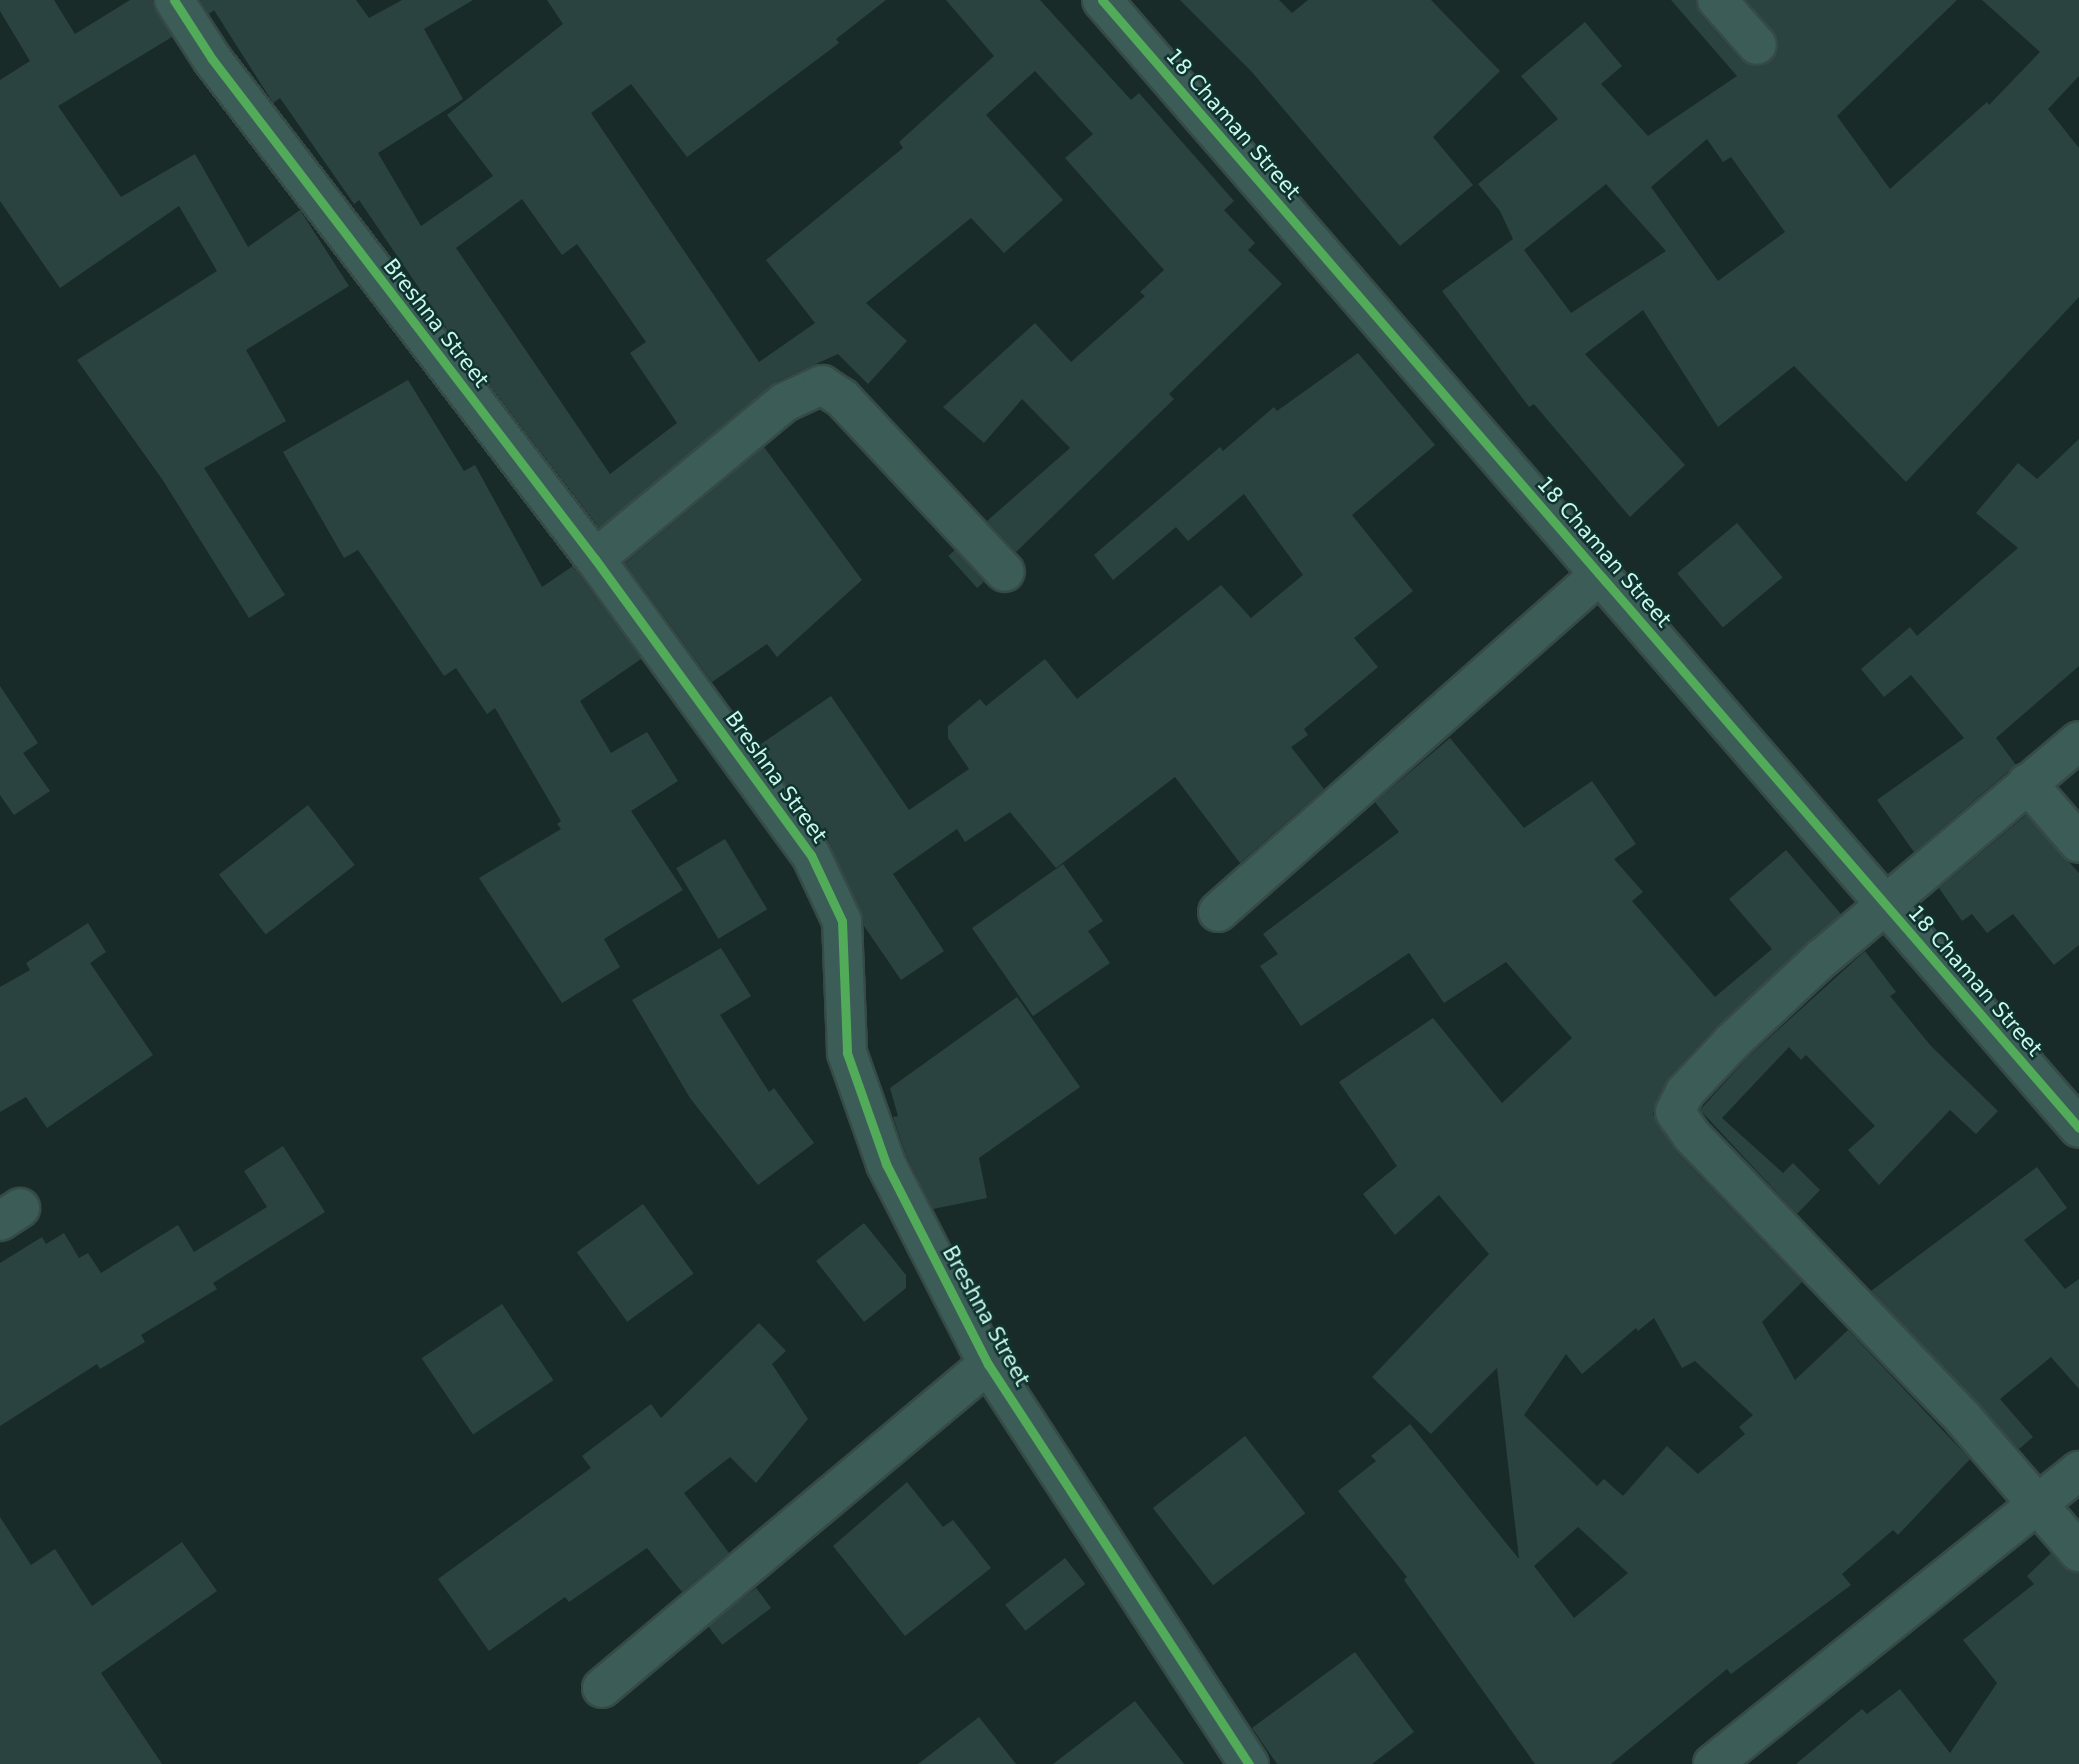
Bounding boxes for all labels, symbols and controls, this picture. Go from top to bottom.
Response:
street label: 18 Chaman Street [1161,44,1305,204]
street label: Breshna Street [378,254,494,392]
street label: 18 Chaman Street [1532,472,1676,632]
street label: Breshna Street [720,706,832,848]
street label: 18 Chaman Street [1903,901,2047,1061]
street label: Breshna Street [937,1241,1035,1391]

